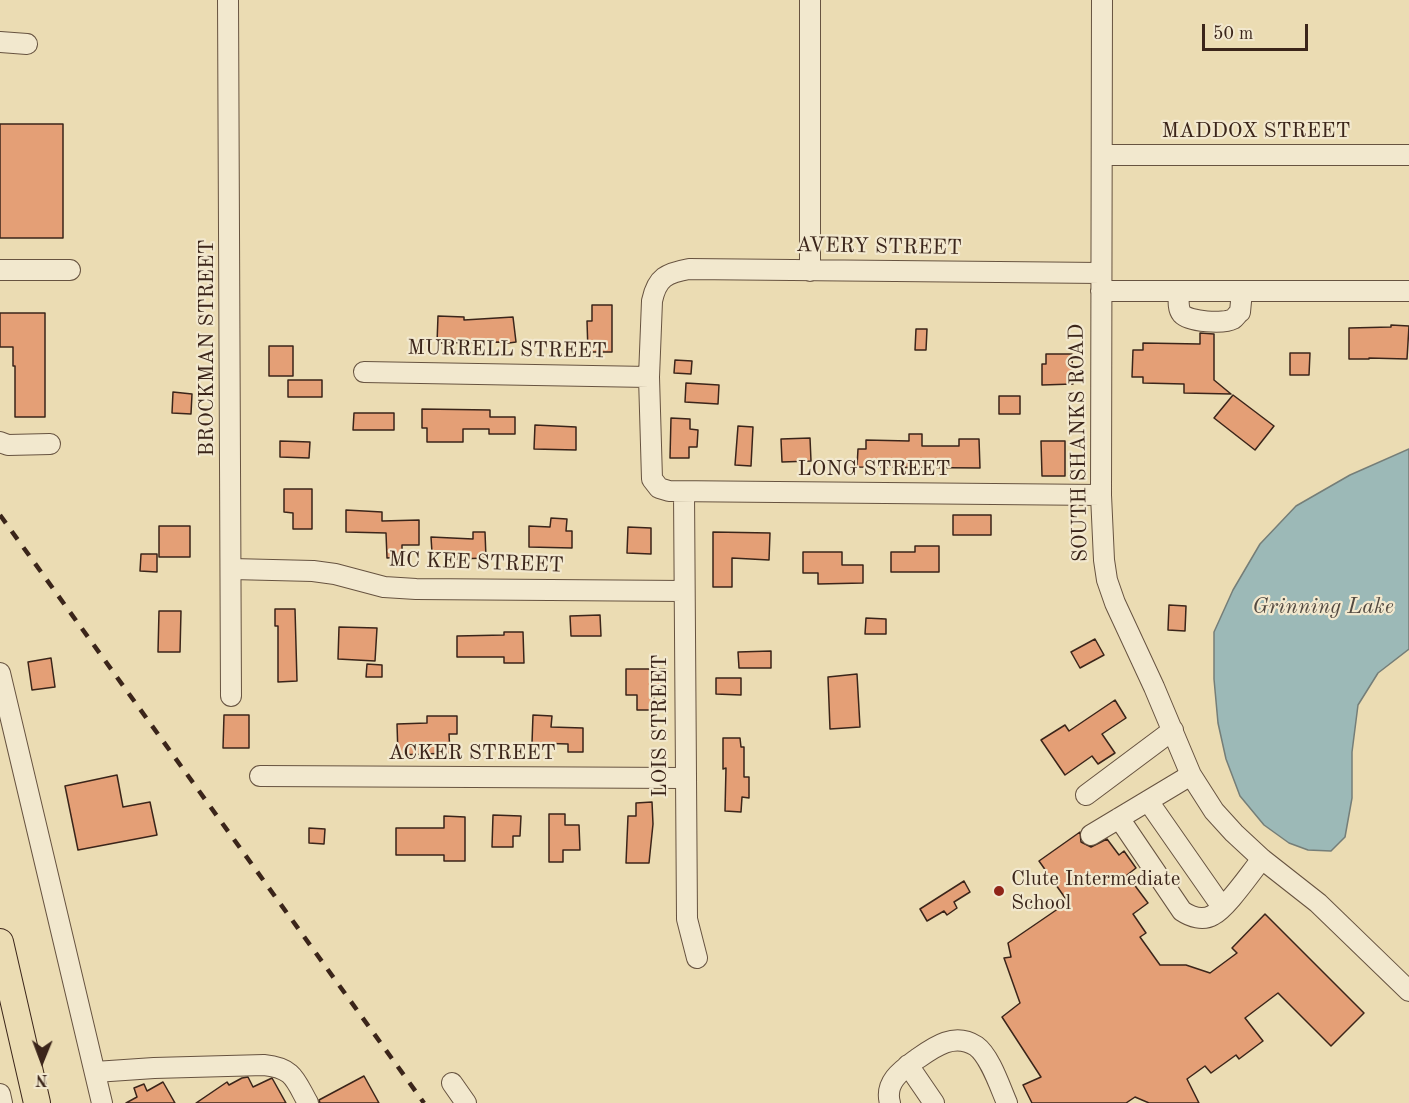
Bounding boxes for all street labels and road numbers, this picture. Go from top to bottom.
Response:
street label: MADDOX STREET [1161,118,1351,144]
street label: AVERY STREET [796,233,962,261]
street label: BROCKMAN STREET [194,240,220,456]
street label: SOUTH SHANKS ROAD [1064,324,1094,562]
street label: MURRELL STREET [407,336,607,364]
street label: LONG STREET [798,456,950,482]
street label: MC KEE STREET [388,547,564,579]
street label: LOIS STREET [647,655,673,797]
street label: ACKER STREET [388,740,556,766]

